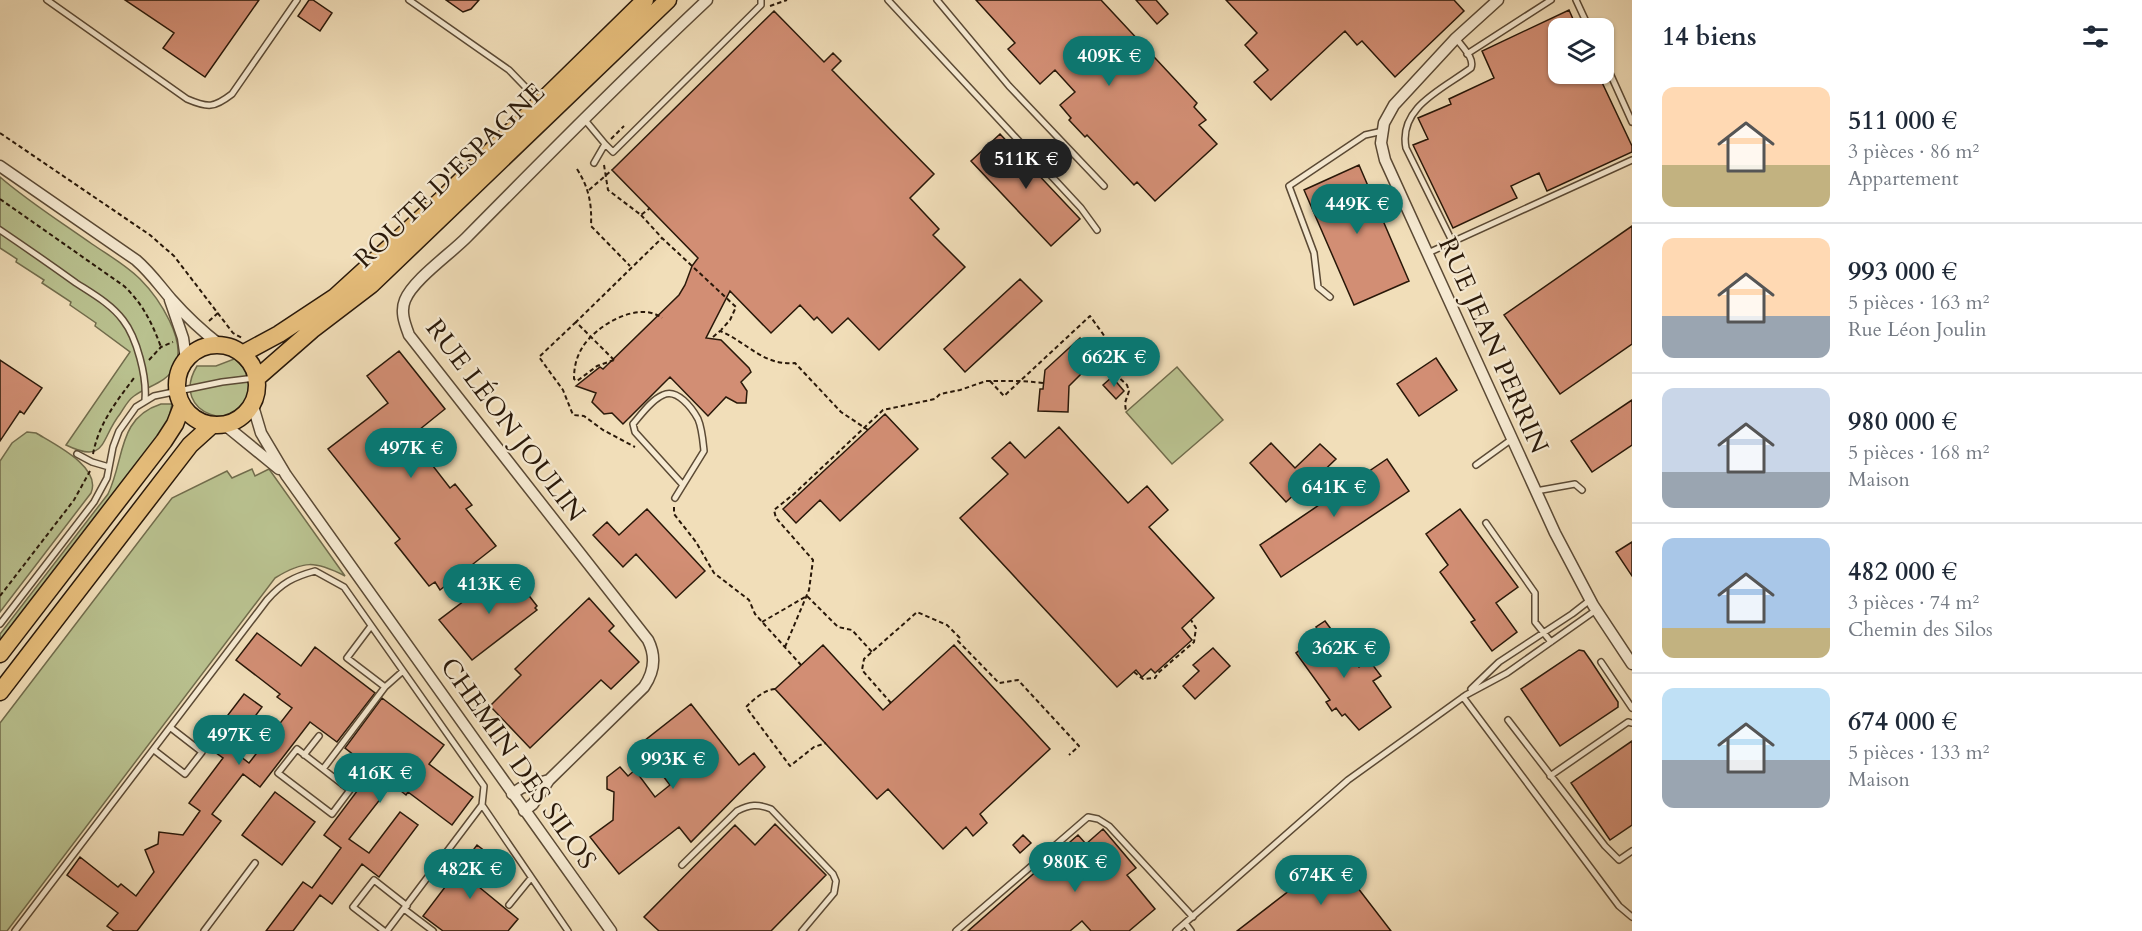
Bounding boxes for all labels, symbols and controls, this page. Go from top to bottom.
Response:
map controls [1548,18,1614,84]
button: layers [1548,18,1614,84]
text: 14 biens [1662,19,1757,54]
icon: filters [2079,20,2112,53]
pin: 409K € [1060,36,1158,87]
text: 409K € [1077,42,1141,69]
street label: ROUTE D'ESPAGNE [346,75,552,276]
text: 511 000 € [1848,103,1957,138]
icon: home [1710,111,1782,183]
text: 3 pièces · 86 m² [1848,138,1979,165]
pin: 511K € [977,139,1075,190]
text: 511K € [994,145,1058,172]
text: Appartement [1848,165,1959,192]
pin: 449K € [1308,184,1406,235]
text: 449K € [1325,190,1389,217]
street label: RUE JEAN PERRIN [1430,232,1557,459]
text: 993 000 € [1848,254,1957,289]
icon: home [1710,262,1782,334]
text: 5 pièces · 163 m² [1848,289,1989,316]
street label: RUE LÉON JOULIN [418,312,593,529]
text: Rue Léon Joulin [1848,316,1987,343]
pin: 662K € [1065,337,1163,388]
text: 662K € [1082,343,1146,370]
text: 980 000 € [1848,404,1957,439]
icon: home [1710,412,1782,484]
pin: 497K € [362,428,460,479]
text: 497K € [379,434,443,461]
text: 5 pièces · 168 m² [1848,439,1989,466]
text: Maison [1848,466,1910,493]
pin: 641K € [1285,467,1383,518]
text: 641K € [1302,473,1366,500]
text: 482 000 € [1848,554,1957,589]
icon: home [1710,562,1782,634]
pin: 413K € [440,564,538,615]
text: 413K € [457,570,521,597]
text: 3 pièces · 74 m² [1848,589,1979,616]
text: Chemin des Silos [1848,616,1993,643]
pin: 362K € [1295,628,1393,679]
text: 362K € [1312,634,1376,661]
street label: CHEMIN DES SILOS [432,651,605,876]
text: 674 000 € [1848,704,1957,739]
icon: home [1710,712,1782,784]
pin: 497K € [190,715,288,766]
text: 497K € [207,721,271,748]
pin: 993K € [624,739,722,790]
text: 5 pièces · 133 m² [1848,739,1989,766]
text: 993K € [641,745,705,772]
pin: 416K € [331,753,429,804]
text: 416K € [348,759,412,786]
text: Maison [1848,766,1910,793]
pin: 980K € [1026,842,1124,893]
text: 980K € [1043,848,1107,875]
pin: 482K € [421,849,519,900]
text: 482K € [438,855,502,882]
pin: 674K € [1272,855,1370,906]
text: 674K € [1289,861,1353,888]

